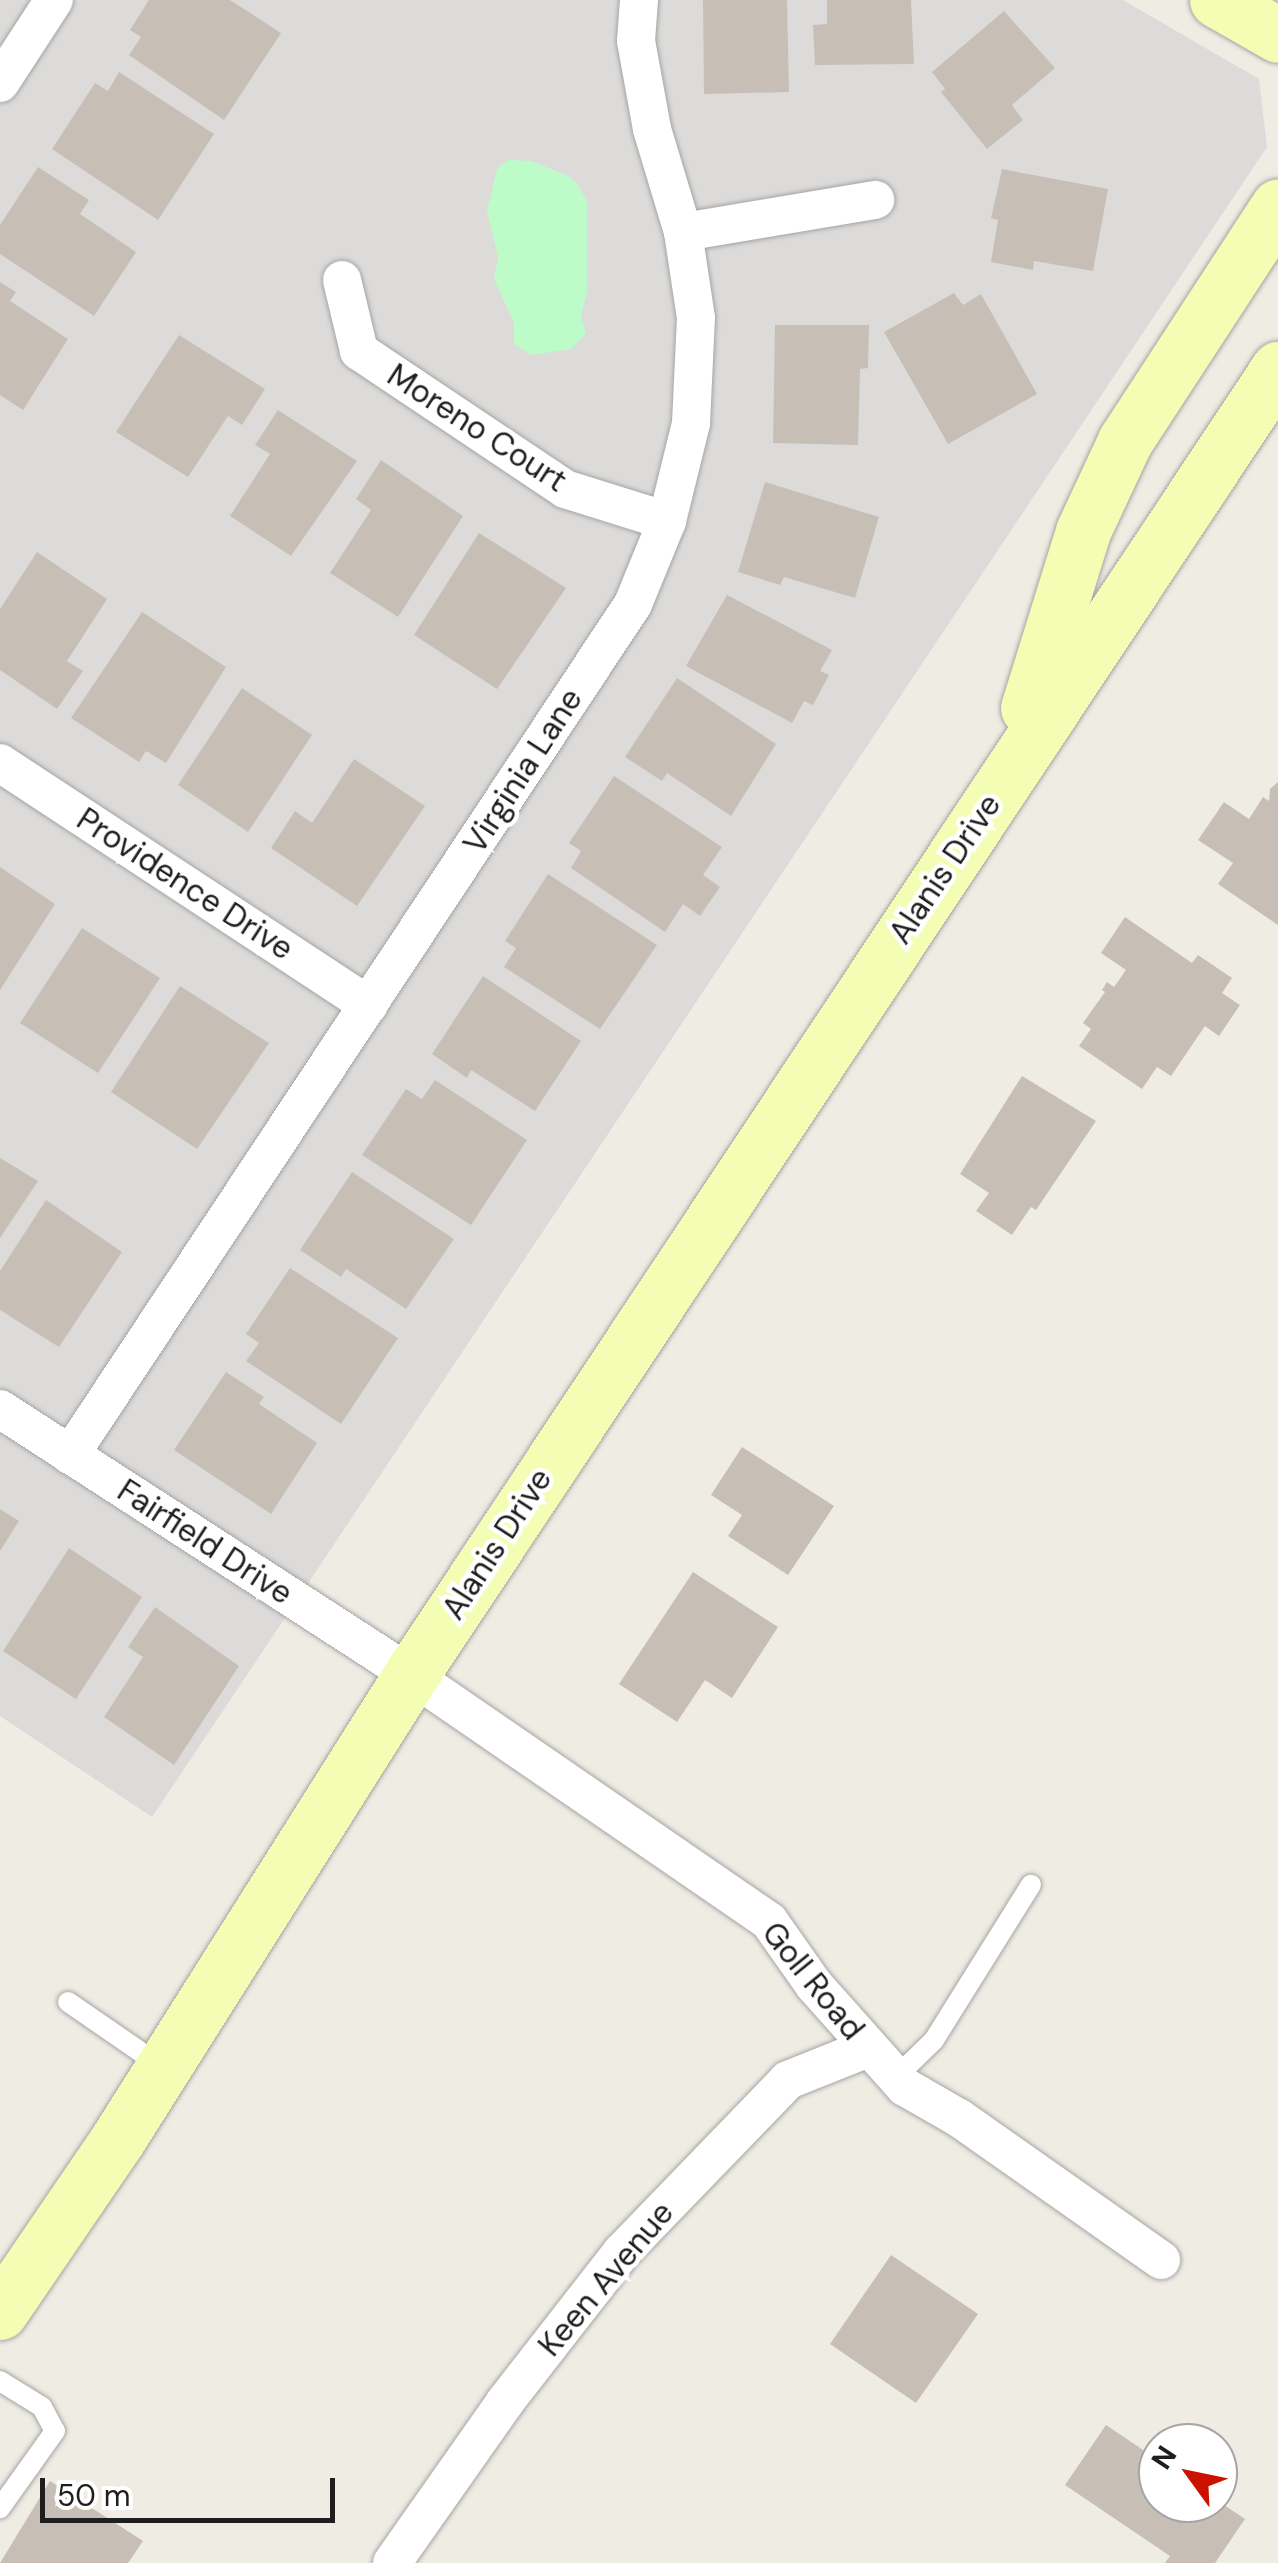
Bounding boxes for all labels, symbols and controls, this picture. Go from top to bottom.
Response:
street label: Moreno Court [380,356,574,500]
street label: Virginia Lane [455,681,591,861]
street label: Alanis Drive [881,787,1009,951]
street label: Providence Drive [70,800,300,968]
street label: Alanis Drive [434,1461,560,1627]
street label: Fairfield Drive [110,1471,300,1613]
street label: Goll Road [754,1914,872,2048]
street label: Keen Avenue [530,2194,682,2364]
north arrow [1138,2423,1238,2523]
text: N [1143,2439,1185,2476]
scale bar [45,2458,340,2520]
text: 50 m [57,2476,131,2515]

